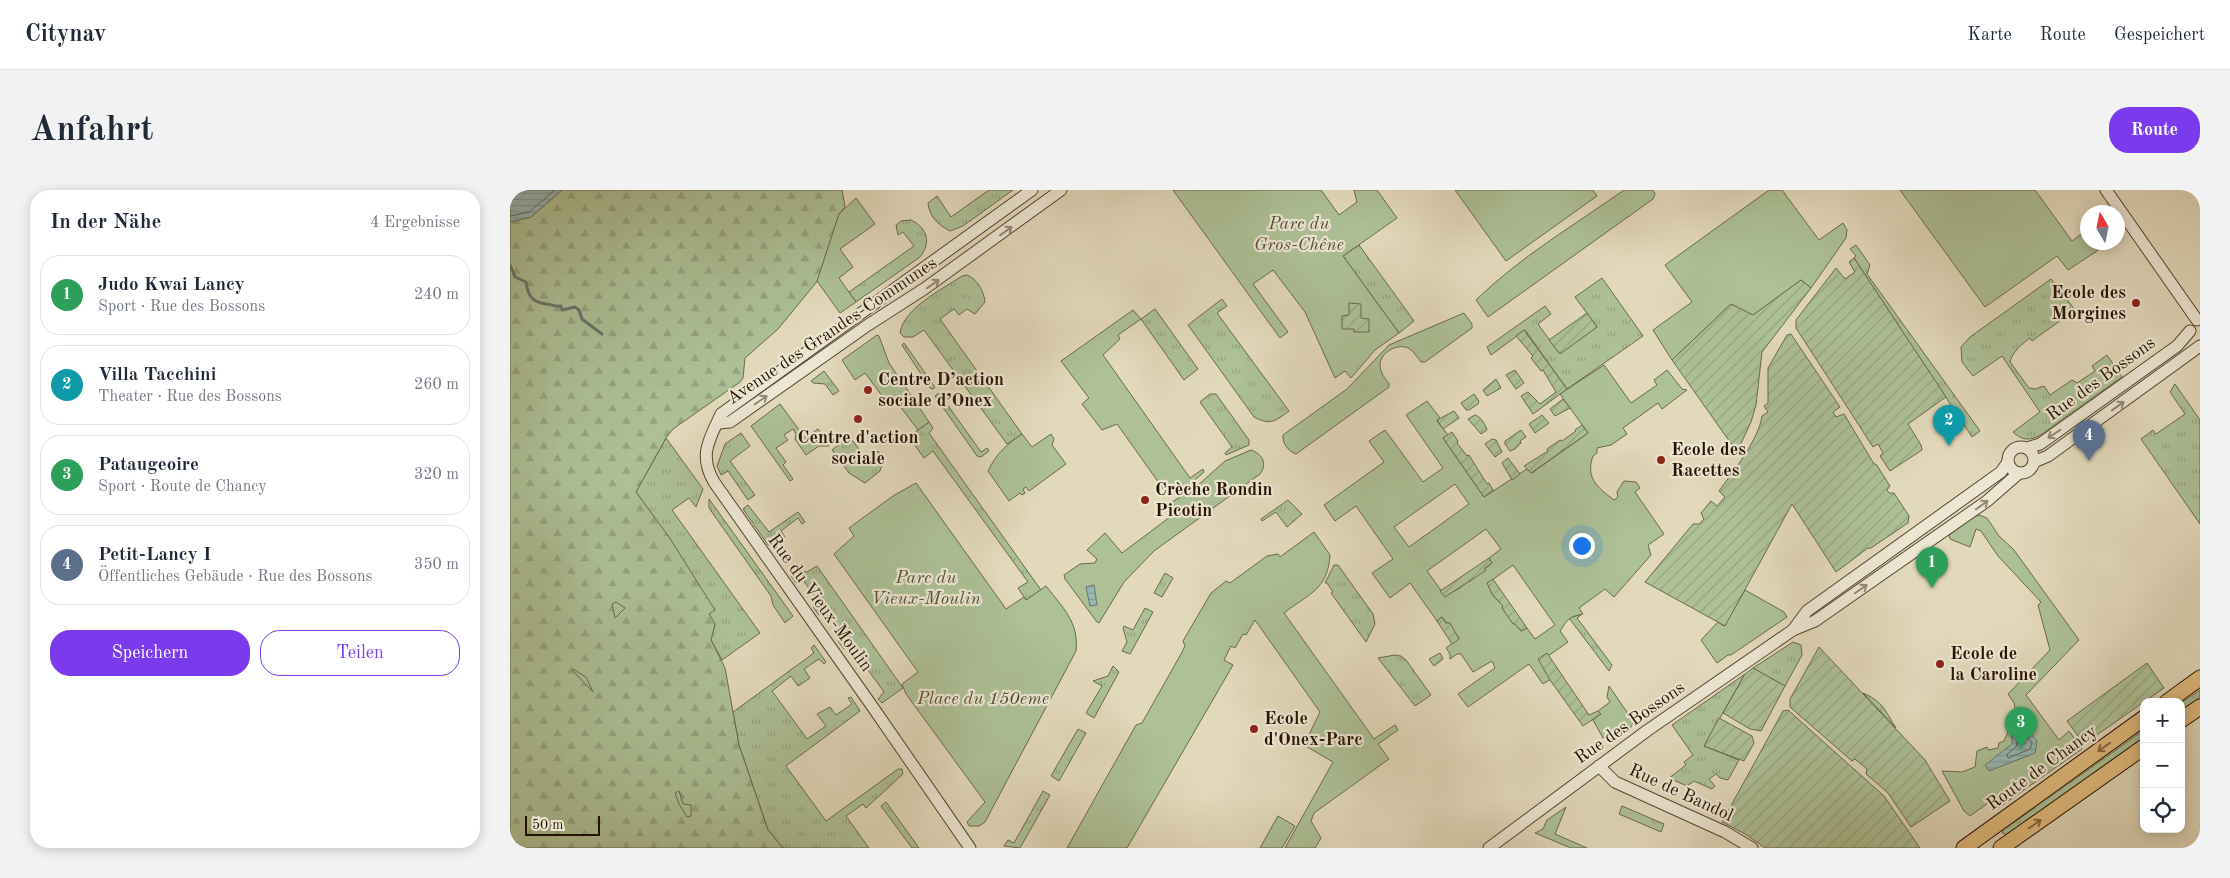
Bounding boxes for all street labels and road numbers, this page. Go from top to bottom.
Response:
street label: Avenue des Grandes-Communes [724,254,940,408]
street label: Rue des Bossons [2043,333,2159,424]
street label: Rue du Vieux-Moulin [764,531,876,675]
street label: Rue des Bossons [1572,678,1688,768]
street label: Route de Chancy [1983,722,2101,814]
street label: Rue de Bandol [1626,761,1736,825]

